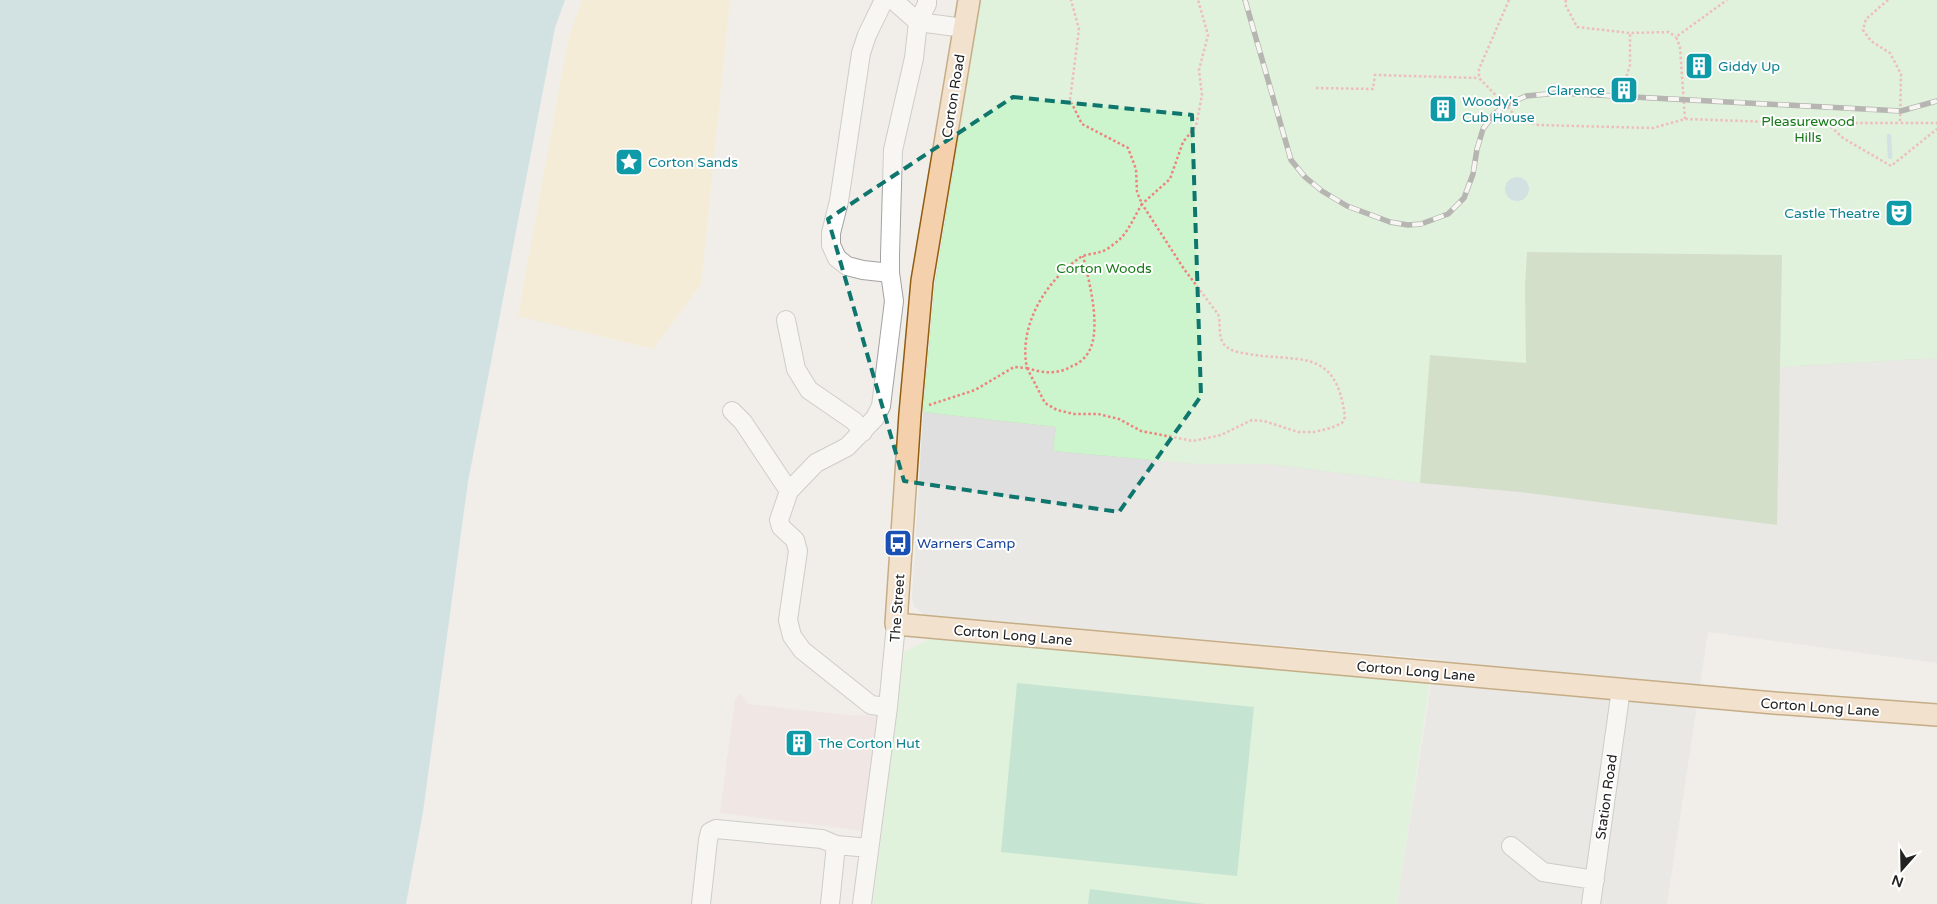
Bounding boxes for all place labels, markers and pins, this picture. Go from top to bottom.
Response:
building icon: Giddy Up [1684,51,1714,81]
place label: Giddy Up [1718,58,1780,75]
building icon: Clarence [1609,75,1639,105]
place label: Clarence [1547,82,1605,99]
place label: Woody's Cub House [1462,93,1535,126]
building icon: Woody's Cub House [1428,94,1458,124]
place icon: Corton Sands [614,147,644,177]
place label: Corton Sands [648,154,738,171]
theatre icon: Castle Theatre [1884,198,1914,228]
place label: Castle Theatre [1784,205,1880,222]
bus stop icon: Warners Camp [883,528,913,558]
place label: Warners Camp [917,535,1015,552]
building icon: The Corton Hut [784,728,814,758]
place label: The Corton Hut [818,735,921,752]

